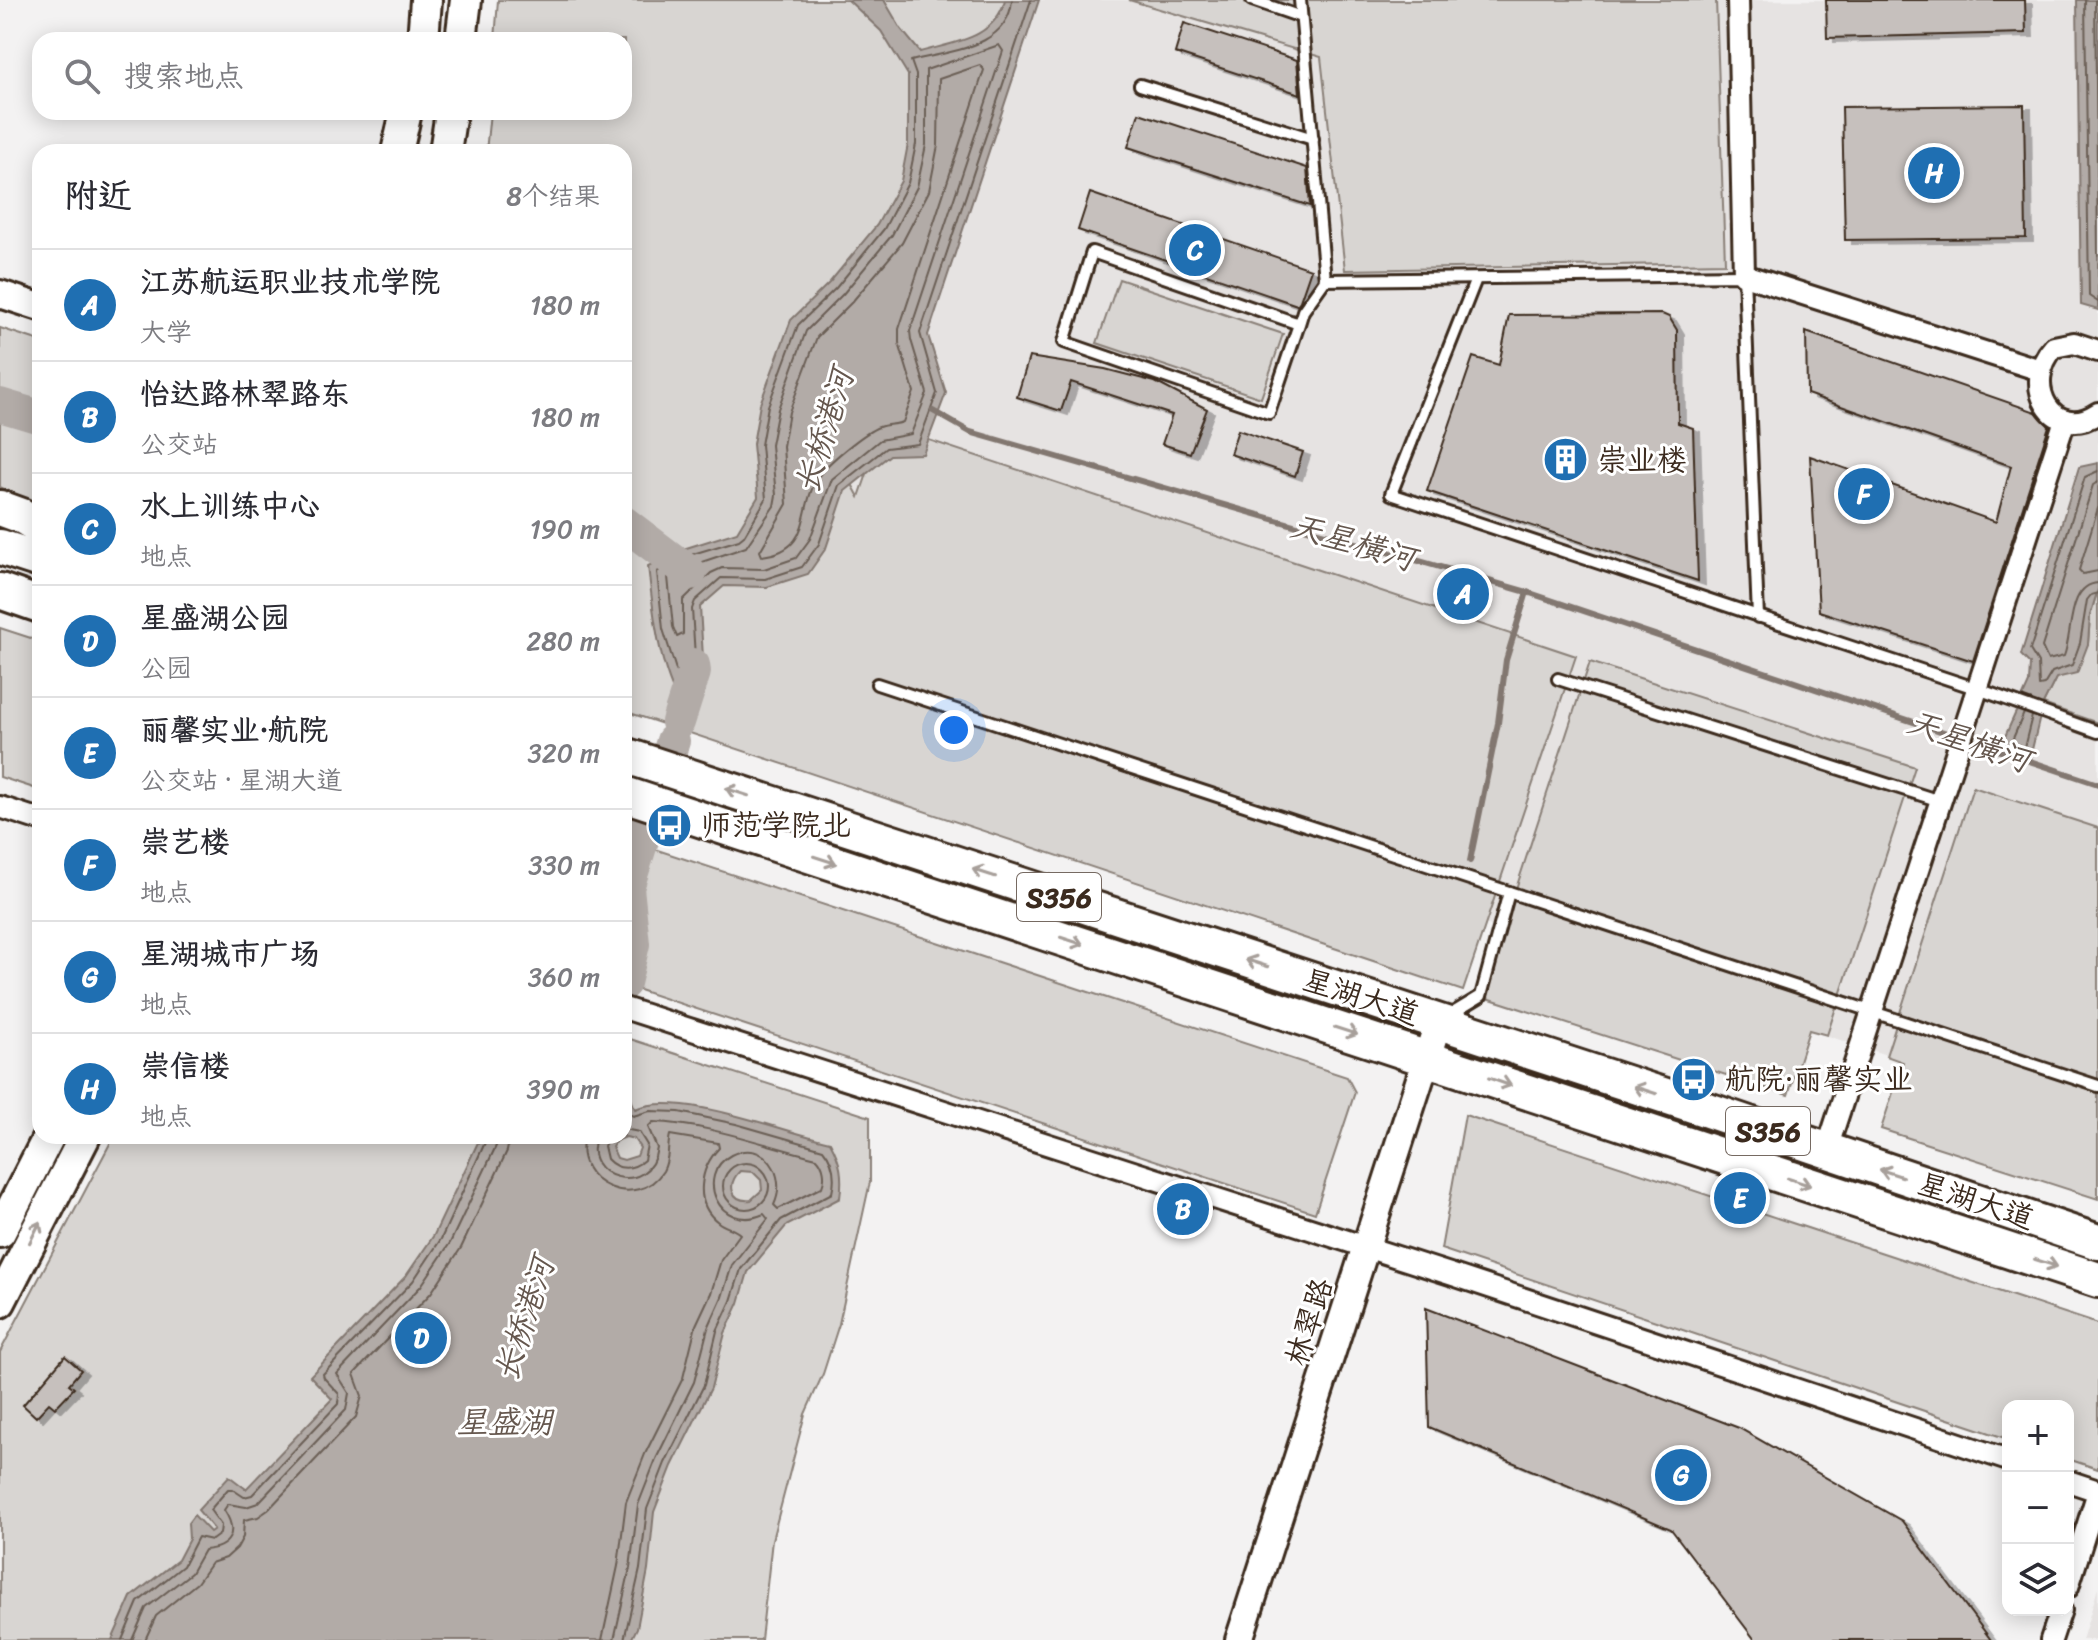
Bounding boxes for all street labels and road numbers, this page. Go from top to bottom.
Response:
road number: S356 [1017,873,1101,921]
street label: 星湖大道 [1296,953,1426,1041]
road number: S356 [1726,1107,1810,1155]
street label: 星湖大道 [1911,1157,2041,1245]
street label: 林翠路 [1269,1271,1349,1373]

